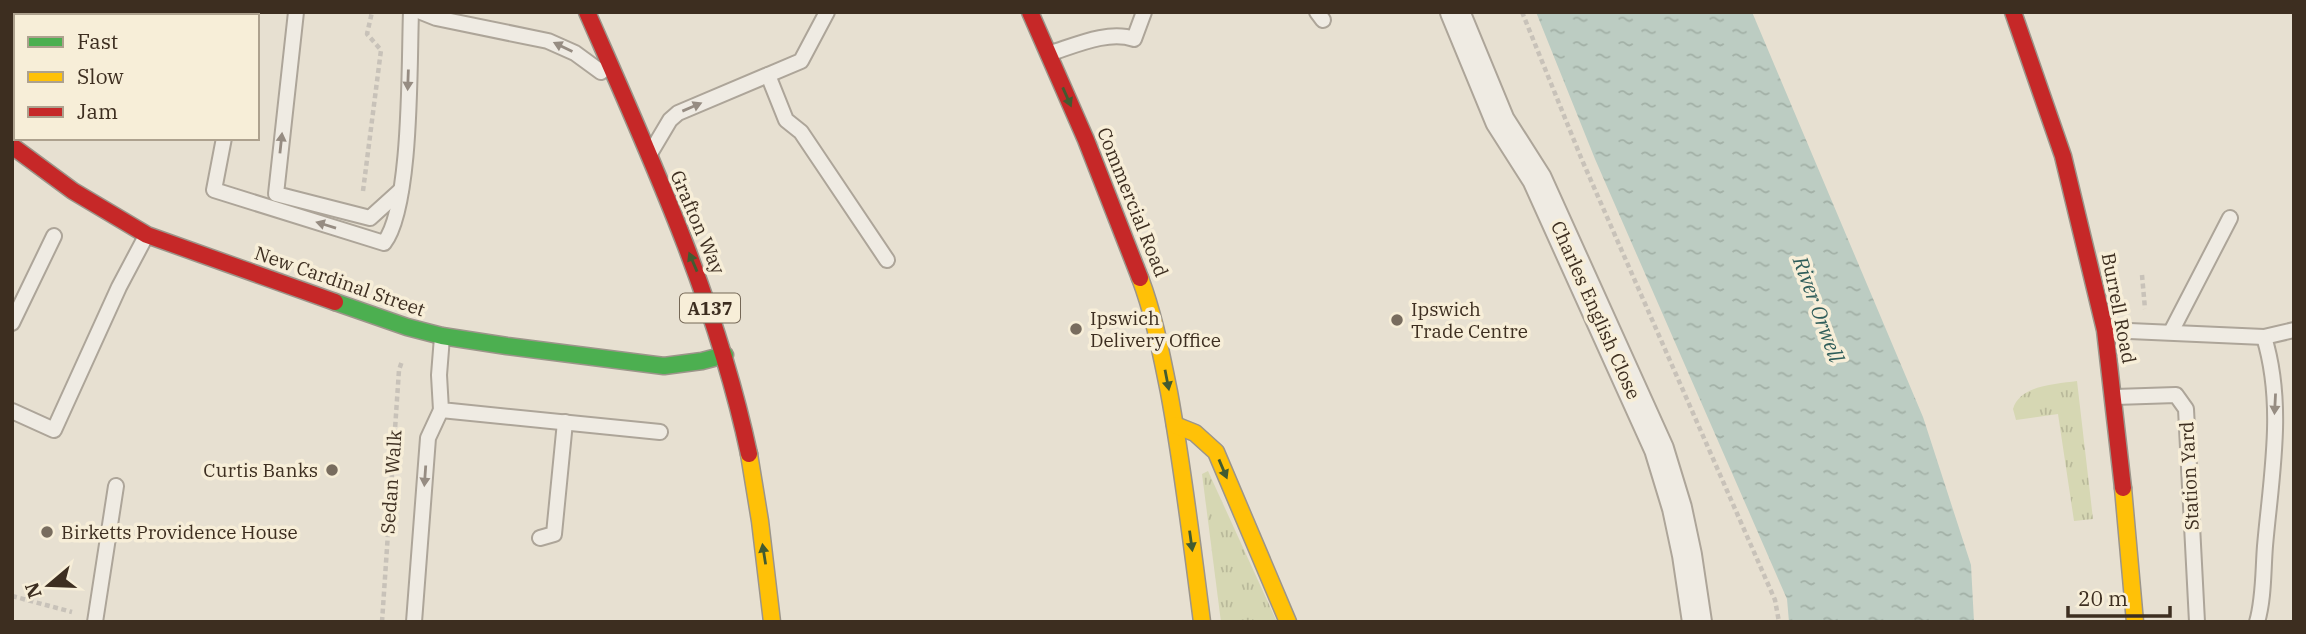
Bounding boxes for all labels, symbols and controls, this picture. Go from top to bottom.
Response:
legend [14,14,259,140]
text: Fast [77,27,118,55]
one-way arrow [553,42,573,53]
text: Slow [77,62,124,90]
one-way arrow [403,70,414,92]
one-way arrow [1061,87,1073,107]
text: Jam [77,97,118,125]
one-way arrow [682,101,703,112]
street label: Commercial Road [1092,124,1174,280]
one-way arrow [276,132,287,154]
street label: Grafton Way [665,166,731,278]
street label: Charles English Close [1546,217,1646,403]
one-way arrow [316,219,337,229]
street label: New Cardinal Street [252,241,429,321]
water label: River Orwell [1787,251,1851,367]
street label: Burrell Road [2096,251,2142,365]
one-way arrow [687,252,698,273]
road number: A137 [680,294,740,322]
place label: Ipswich Trade Centre [1411,297,1528,343]
place label: Ipswich Delivery Office [1090,306,1221,352]
marker: Ipswich Trade Centre [1389,312,1405,328]
marker: Ipswich Delivery Office [1068,321,1084,337]
one-way arrow [1162,369,1173,391]
one-way arrow [2270,393,2281,415]
street label: Station Yard [2174,421,2204,531]
street label: Sedan Walk [375,429,407,535]
place label: Curtis Banks [203,458,318,482]
one-way arrow [1218,459,1229,480]
marker: Curtis Banks [324,462,340,478]
one-way arrow [419,465,430,487]
place label: Birketts Providence House [61,520,298,544]
marker: Birketts Providence House [39,524,55,540]
one-way arrow [1186,530,1197,552]
one-way arrow [758,543,769,565]
north arrow [14,550,84,620]
scale bar [2068,574,2170,618]
text: N [19,580,47,602]
text: 20 m [2078,584,2128,612]

